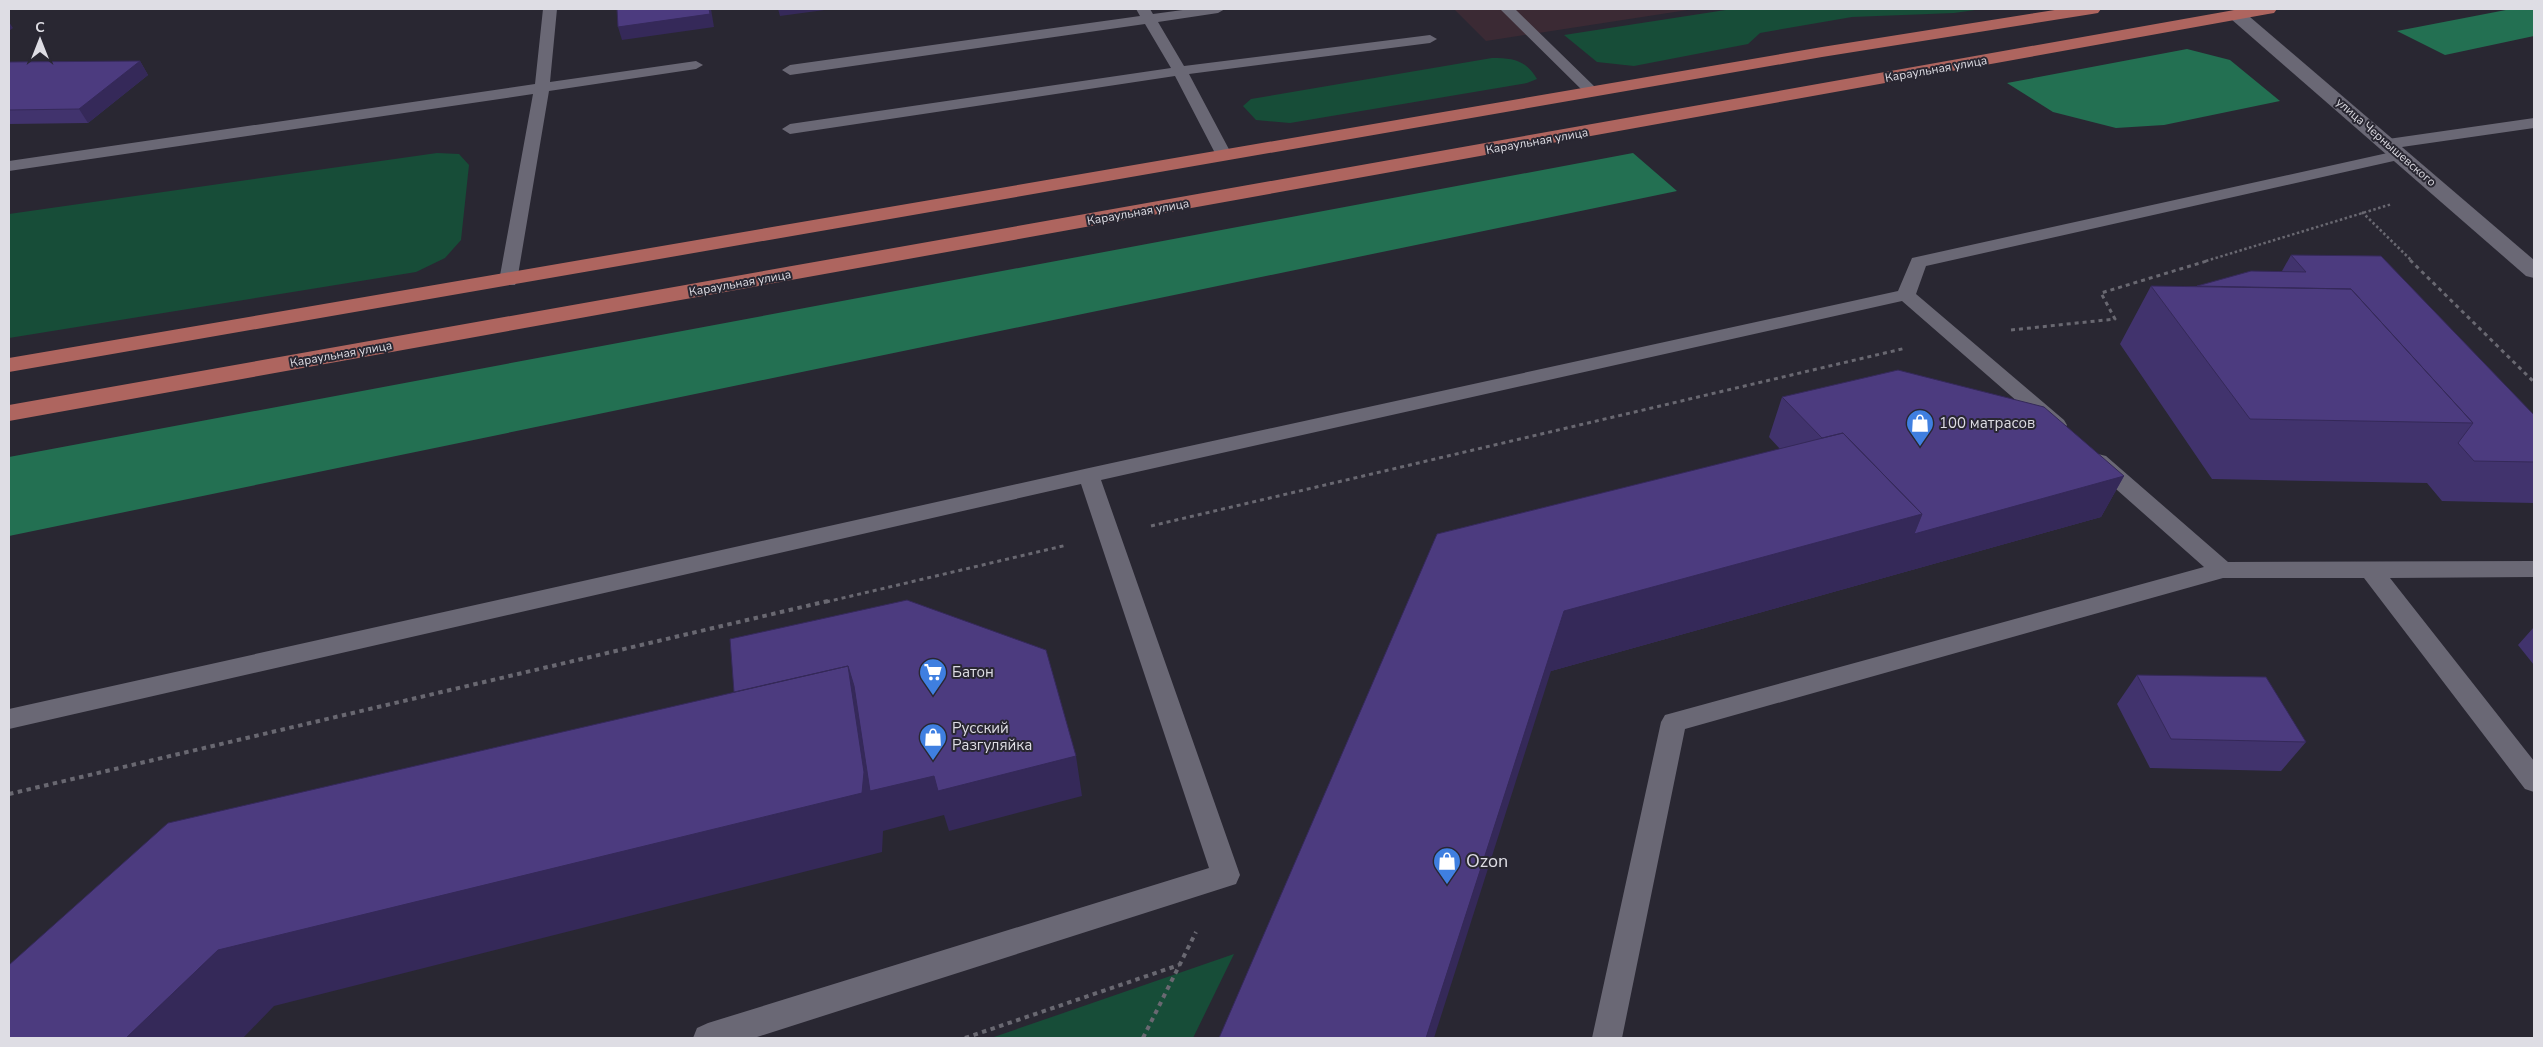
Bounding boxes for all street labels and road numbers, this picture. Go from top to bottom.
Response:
street label: Караульная улица [1884,52,1988,86]
street label: улица Чернышевского [2333,94,2440,190]
street label: Караульная улица [1485,124,1589,158]
street label: Караульная улица [1086,195,1190,229]
street label: Караульная улица [688,266,792,300]
street label: Караульная улица [289,337,393,371]

